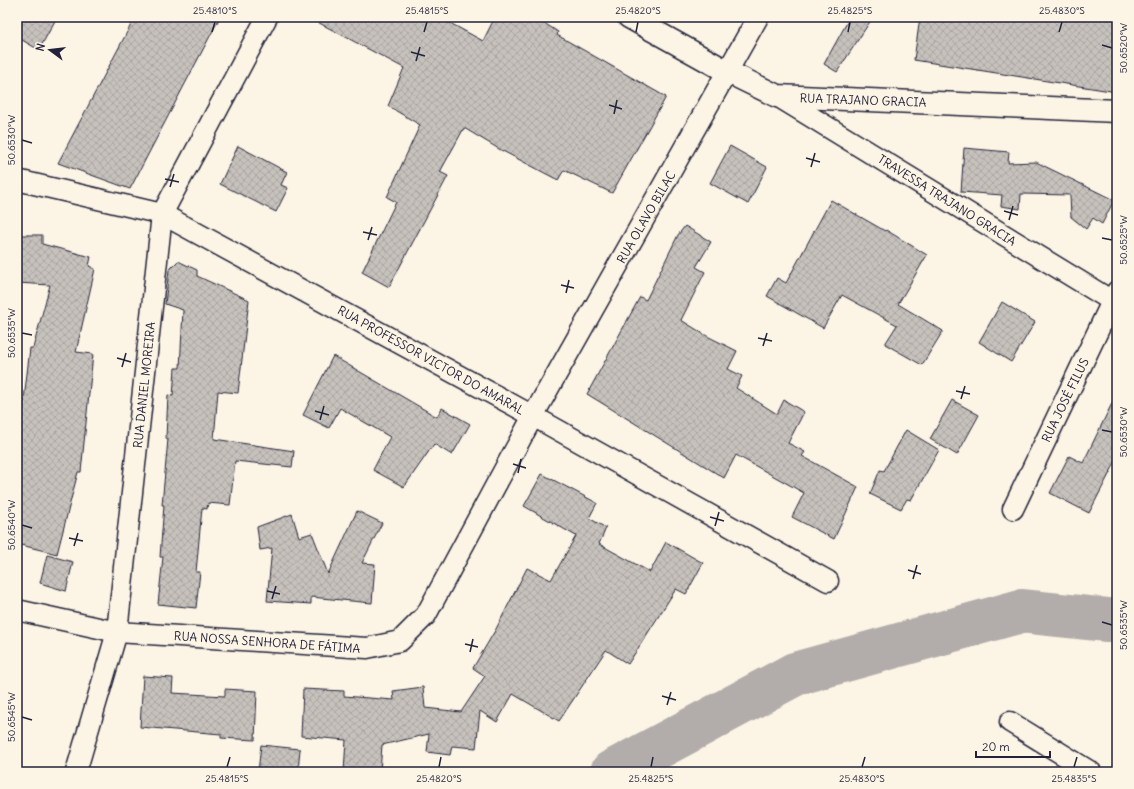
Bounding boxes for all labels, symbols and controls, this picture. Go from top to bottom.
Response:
text: 25.4810°S [193,4,237,17]
text: 25.4815°S [405,4,449,17]
text: 25.4820°S [615,4,661,17]
text: 25.4825°S [828,4,873,17]
text: 25.4830°S [1039,4,1085,17]
text: 50.6520°W [1117,23,1130,73]
north arrow [30,30,70,70]
text: N [33,42,48,53]
street label: RUA TRAJANO GRACIA [799,90,927,110]
text: 50.6530°W [5,115,18,165]
street label: TRAVESSA TRAJANO GRACIA [875,151,1019,249]
street label: RUA OLAVO BILAC [613,168,679,266]
text: 50.6525°W [1117,215,1130,265]
street label: RUA PROFESSOR VICTOR DO AMARAL [335,302,527,418]
text: 50.6535°W [5,308,18,358]
street label: RUA DANIEL MOREIRA [130,321,158,449]
street label: RUA JOSÉ FILUS [1038,355,1092,444]
text: 50.6530°W [1117,407,1130,457]
text: 50.6540°W [5,500,18,550]
text: 50.6535°W [1117,600,1130,650]
street label: RUA NOSSA SENHORA DE FÁTIMA [173,628,361,656]
text: 50.6545°W [5,692,18,742]
scale bar [976,733,1050,759]
text: 20 m [982,739,1010,754]
text: 25.4815°S [205,772,249,785]
text: 25.4820°S [416,772,462,785]
text: 25.4825°S [629,772,674,785]
text: 25.4830°S [839,772,885,785]
text: 25.4835°S [1052,772,1097,785]

